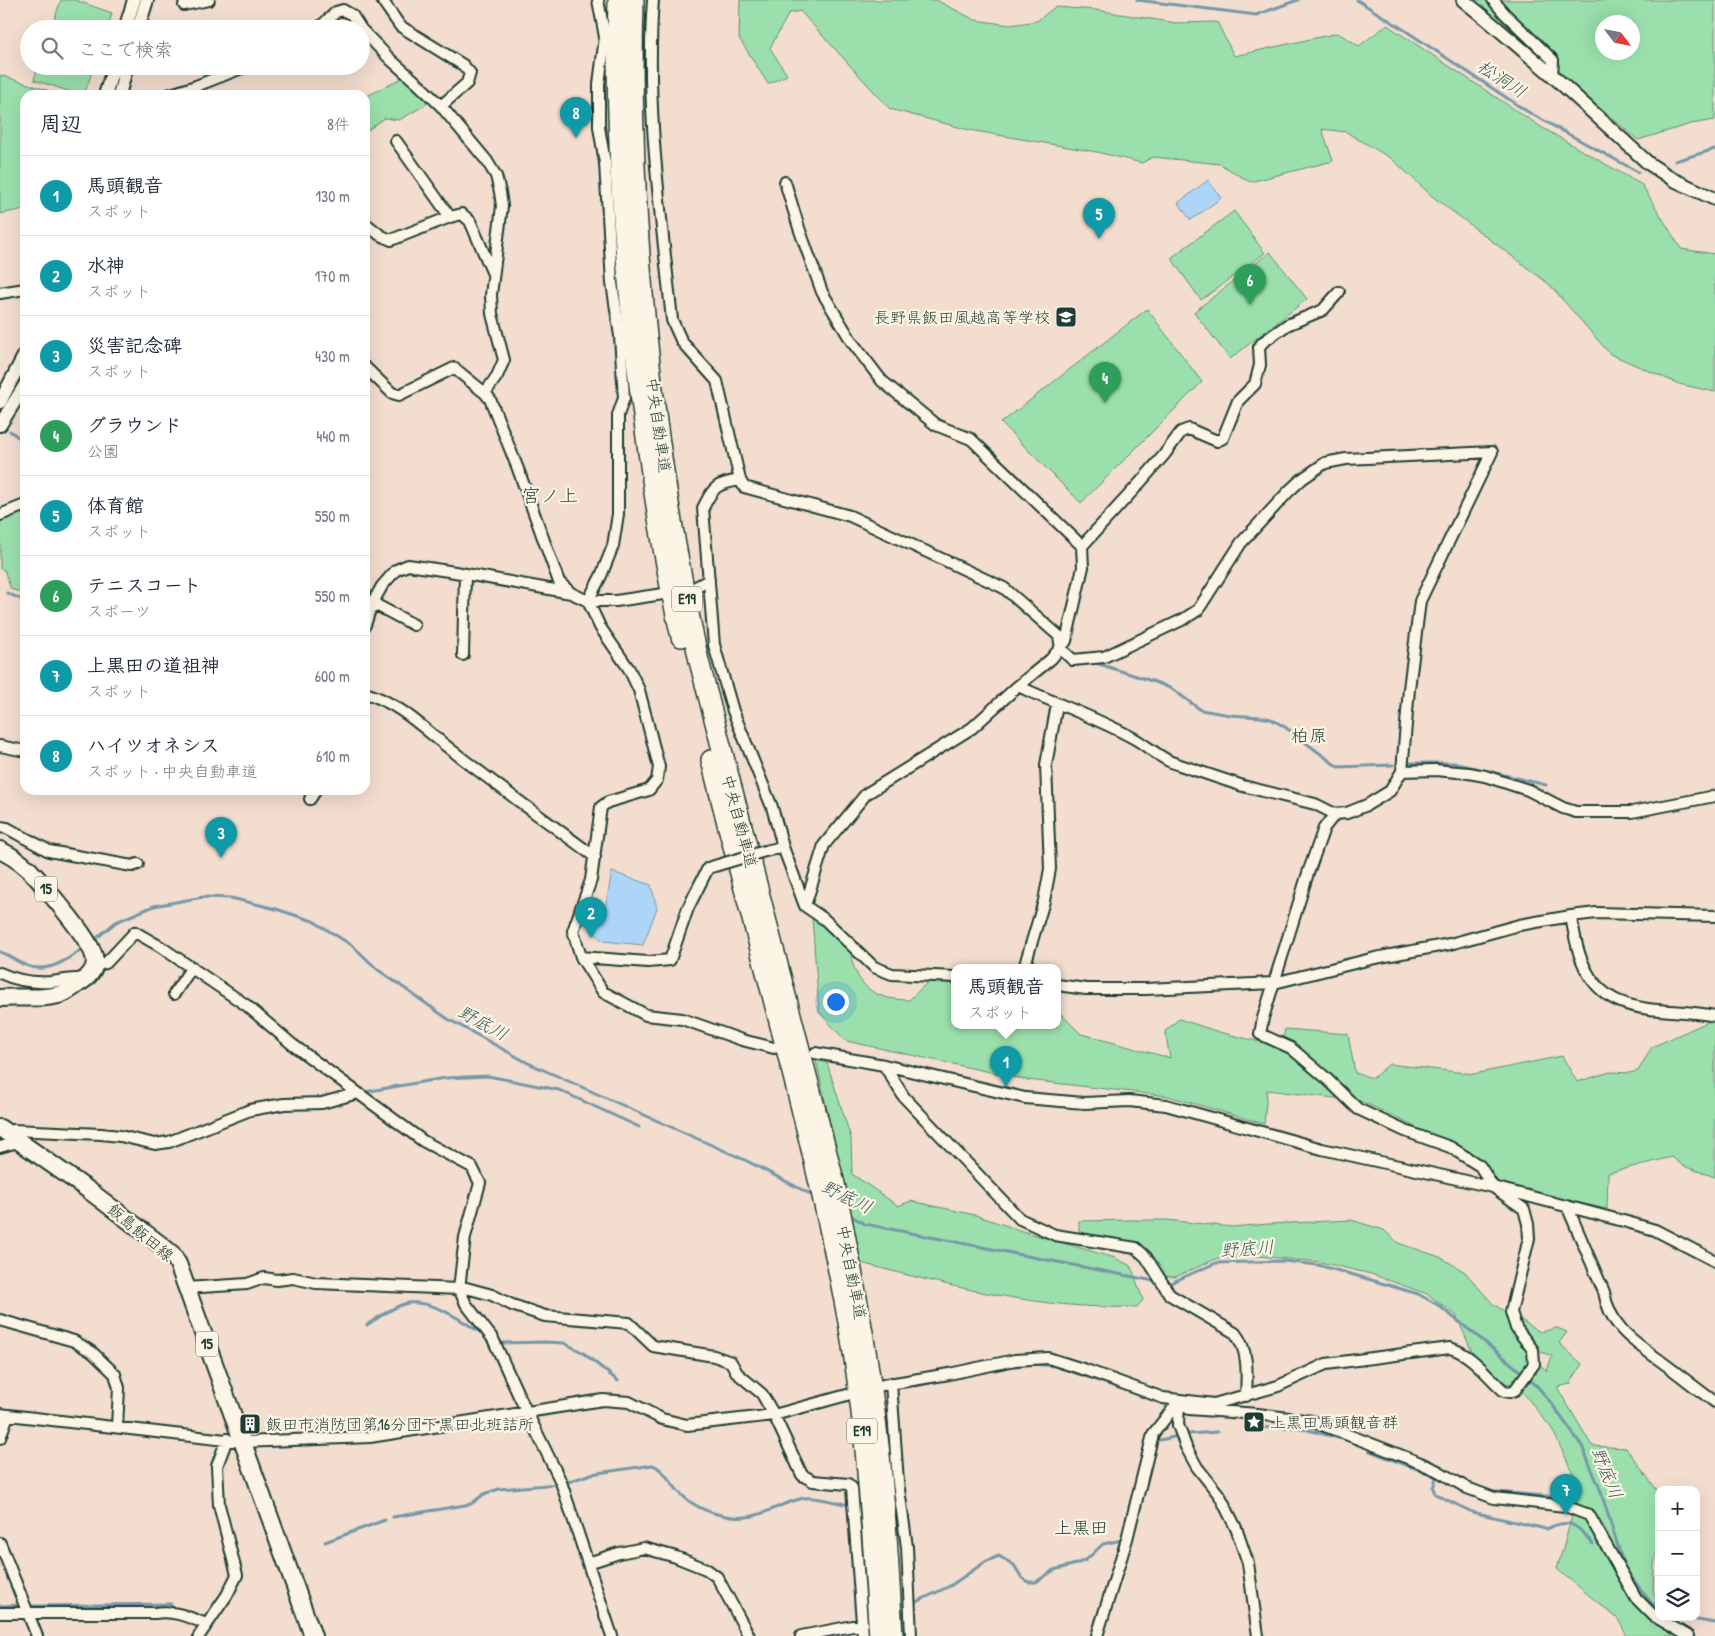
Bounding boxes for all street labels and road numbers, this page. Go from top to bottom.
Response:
street label: 中央自動車道 [641,376,677,474]
road number: E19 [672,586,702,612]
street label: 中央自動車道 [717,772,763,870]
road number: 15 [35,876,57,902]
street label: 飯島飯田線 [103,1198,179,1266]
street label: 中央自動車道 [832,1223,872,1321]
road number: 15 [196,1332,218,1356]
road number: E19 [847,1418,877,1444]

